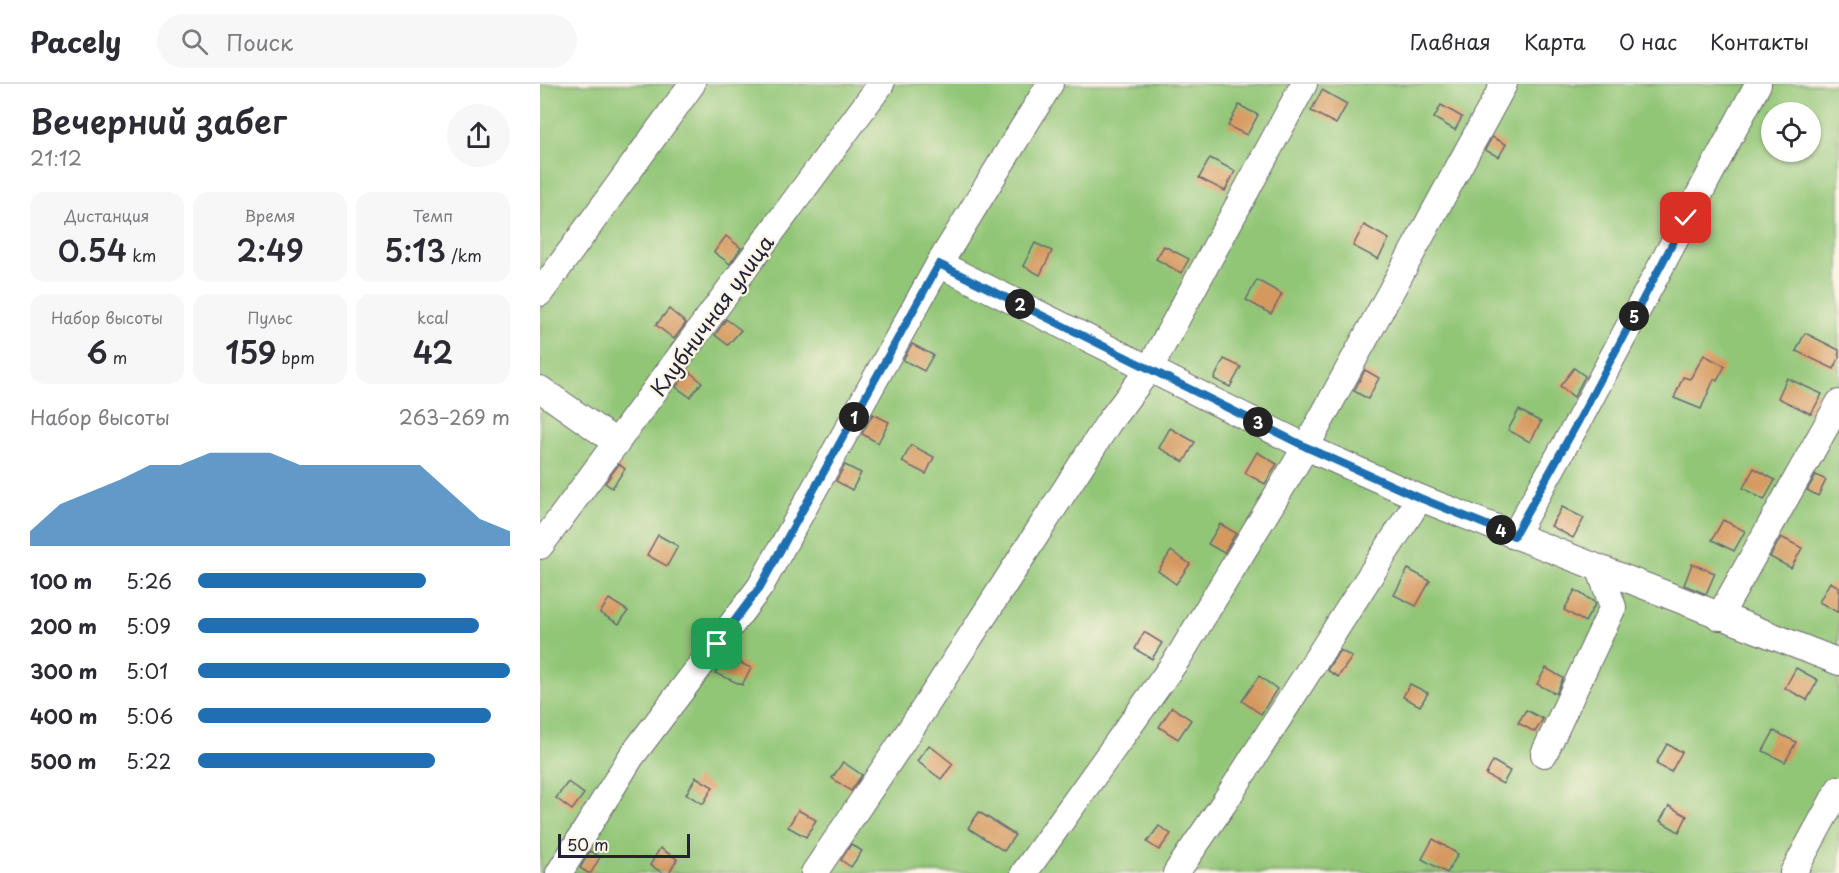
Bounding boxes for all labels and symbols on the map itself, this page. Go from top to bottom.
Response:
pin [1660,192,1711,243]
street label: Клубничная улица [641,227,781,402]
pin: 2 [1005,289,1035,319]
pin: 5 [1619,301,1649,331]
pin: 1 [839,402,869,432]
pin: 3 [1243,407,1273,437]
pin: 4 [1486,515,1516,545]
pin [691,618,742,669]
scale bar [558,831,690,858]

